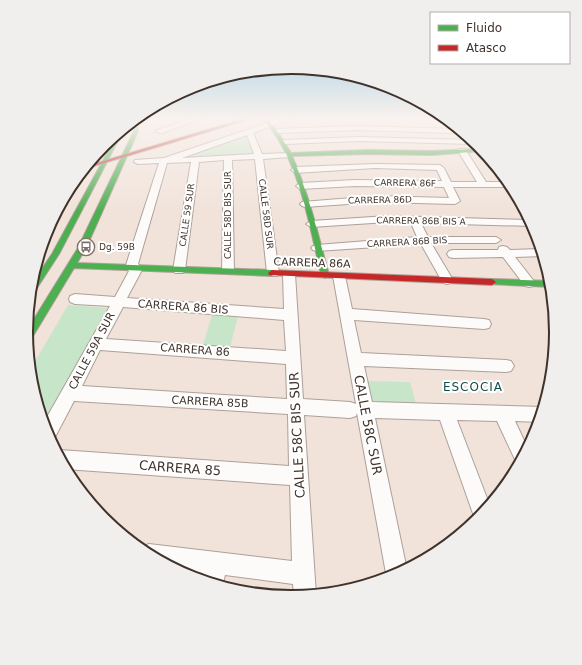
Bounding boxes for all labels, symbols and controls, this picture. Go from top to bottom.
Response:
legend [430,12,570,64]
text: Fluido [466,21,502,35]
text: Atasco [466,41,506,55]
street label: CALLE 58D BIS SUR [223,171,233,259]
street label: CARRERA 86F [374,177,436,189]
street label: CALLE 58D SUR [257,178,275,250]
street label: CALLE 59 SUR [178,183,196,247]
street label: CARRERA 86D [348,194,412,206]
street label: CARRERA 86B BIS A [376,215,467,227]
street label: CARRERA 86B BIS [367,235,448,249]
bus stop icon: Dg. 59B [76,237,96,257]
place label: Dg. 59B [99,242,135,252]
street label: CARRERA 86A [273,255,351,271]
street label: CARRERA 86 BIS [137,297,229,317]
street label: CALLE 59A SUR [66,310,118,392]
street label: CARRERA 86 [160,341,230,359]
street label: CALLE 58C BIS SUR [286,371,308,499]
street label: CALLE 58C SUR [351,374,385,476]
district label: ESCOCIA [443,380,503,394]
street label: CARRERA 85B [171,393,249,411]
street label: CARRERA 85 [138,458,222,478]

